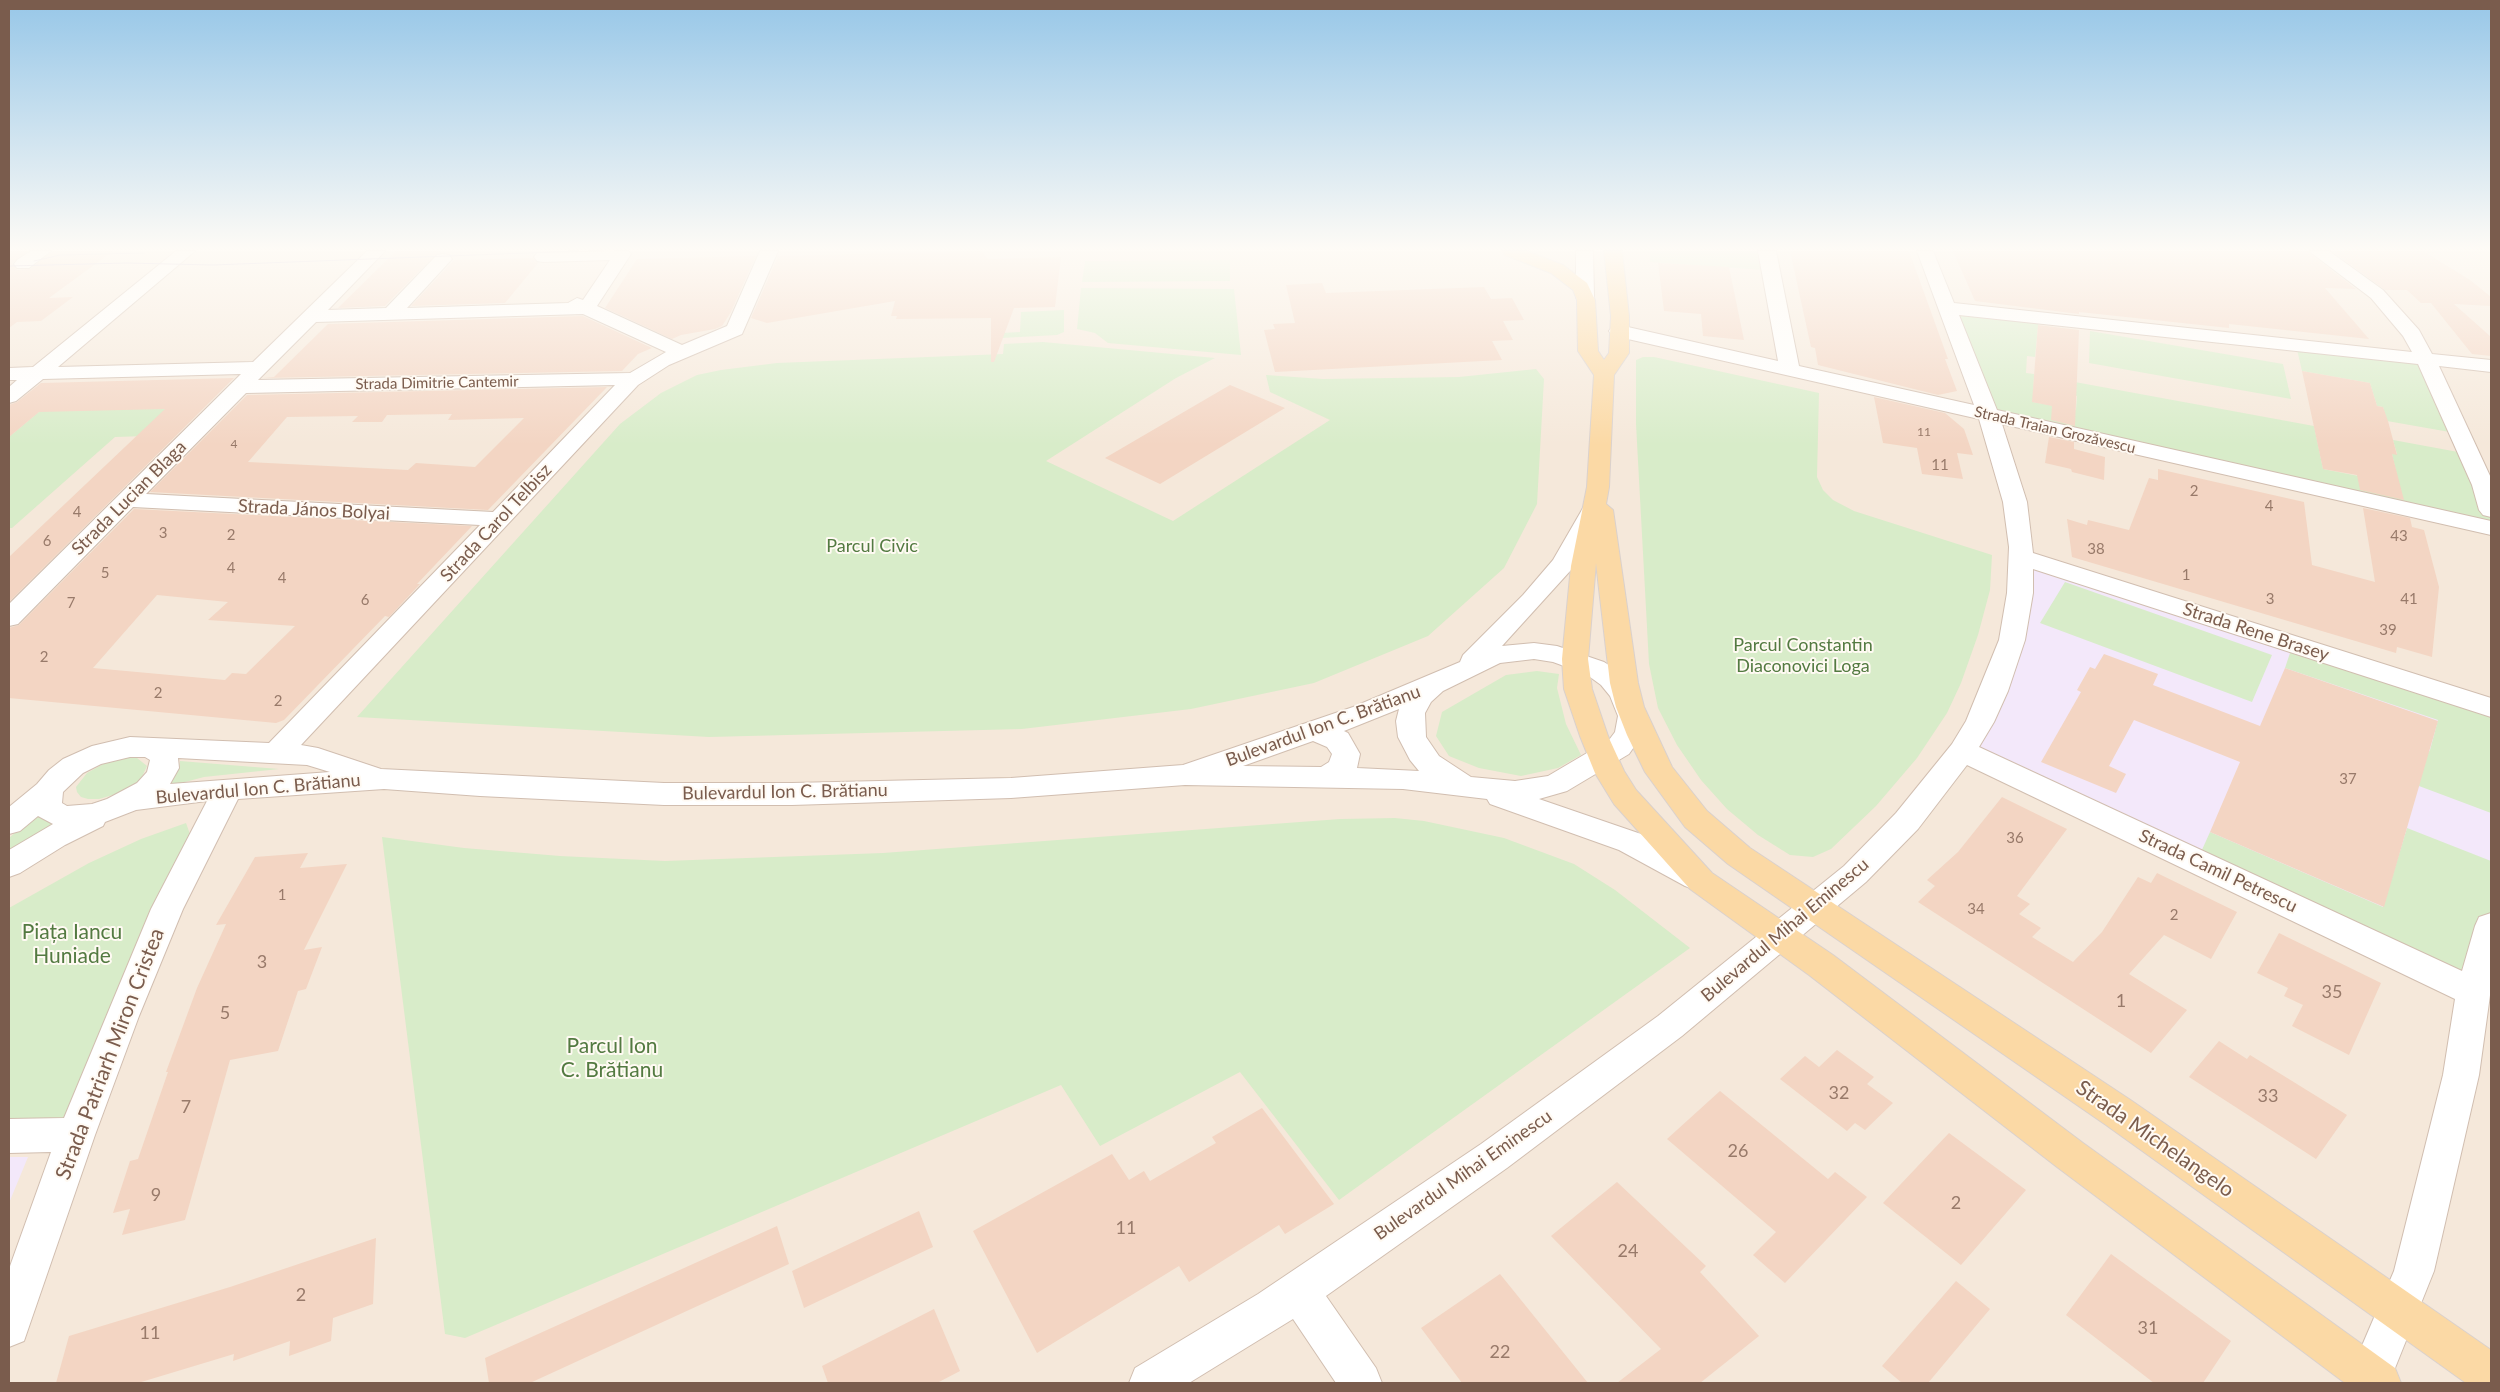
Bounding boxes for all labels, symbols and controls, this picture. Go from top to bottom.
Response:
street label: Strada Dimitrie Cantemir [355,373,519,393]
street label: Strada Traian Grozăvescu [1973,403,2137,457]
house number: 11 [1917,425,1931,439]
street label: Strada Lucian Blaga [67,436,191,560]
house number: 4 [231,437,237,451]
house number: 11 [1931,456,1949,474]
street label: Strada Carol Telbisz [436,459,556,587]
house number: 2 [2190,482,2198,500]
street label: Strada János Bolyai [238,495,390,525]
house number: 4 [2265,497,2273,515]
house number: 4 [73,503,81,521]
house number: 3 [159,524,167,542]
house number: 2 [227,526,235,544]
house number: 43 [2390,527,2408,545]
house number: 6 [43,532,51,550]
park label: Parcul Civic [826,535,918,557]
house number: 38 [2087,540,2105,558]
house number: 4 [227,559,235,577]
house number: 5 [101,564,109,582]
house number: 1 [2182,566,2190,584]
house number: 4 [278,569,286,587]
house number: 3 [2266,590,2274,608]
house number: 41 [2400,590,2418,608]
house number: 6 [361,591,369,609]
house number: 7 [67,594,75,612]
street label: Strada Rene Brasey [2180,598,2332,666]
house number: 39 [2379,621,2397,639]
park label: Parcul Constantin Diaconovici Loga [1733,634,1873,676]
house number: 2 [40,648,48,666]
street label: Bulevardul Ion C. Brătianu [1223,681,1423,771]
house number: 2 [154,684,162,702]
house number: 2 [274,692,282,710]
street label: Bulevardul Ion C. Brătianu [155,769,361,809]
house number: 37 [2339,770,2357,788]
street label: Bulevardul Ion C. Brătianu [682,779,888,805]
street label: Strada Camil Petrescu [2135,825,2301,917]
house number: 36 [2006,829,2024,847]
street label: Bulevardul Mihai Eminescu [1697,853,1873,1007]
house number: 1 [278,886,286,904]
house number: 34 [1967,900,1985,918]
house number: 2 [2170,906,2178,924]
park label: Piața Iancu Huniade [22,919,122,969]
street label: Strada Patriarh Miron Cristea [50,925,170,1183]
house number: 3 [257,951,267,973]
house number: 35 [2322,981,2342,1003]
house number: 1 [2116,990,2126,1012]
house number: 5 [220,1002,230,1024]
park label: Parcul Ion C. Brătianu [561,1033,663,1083]
street label: Strada Michelangelo [2071,1075,2239,1203]
house number: 32 [1829,1082,1849,1104]
house number: 33 [2258,1085,2278,1107]
house number: 7 [181,1096,191,1118]
street label: Bulevardul Mihai Eminescu [1370,1105,1556,1245]
house number: 26 [1728,1140,1748,1162]
house number: 9 [151,1184,161,1206]
house number: 2 [1951,1192,1961,1214]
house number: 11 [1116,1217,1136,1239]
house number: 24 [1618,1240,1638,1262]
house number: 2 [296,1284,306,1306]
house number: 31 [2138,1317,2158,1339]
house number: 11 [140,1322,160,1344]
house number: 22 [1490,1341,1510,1363]

